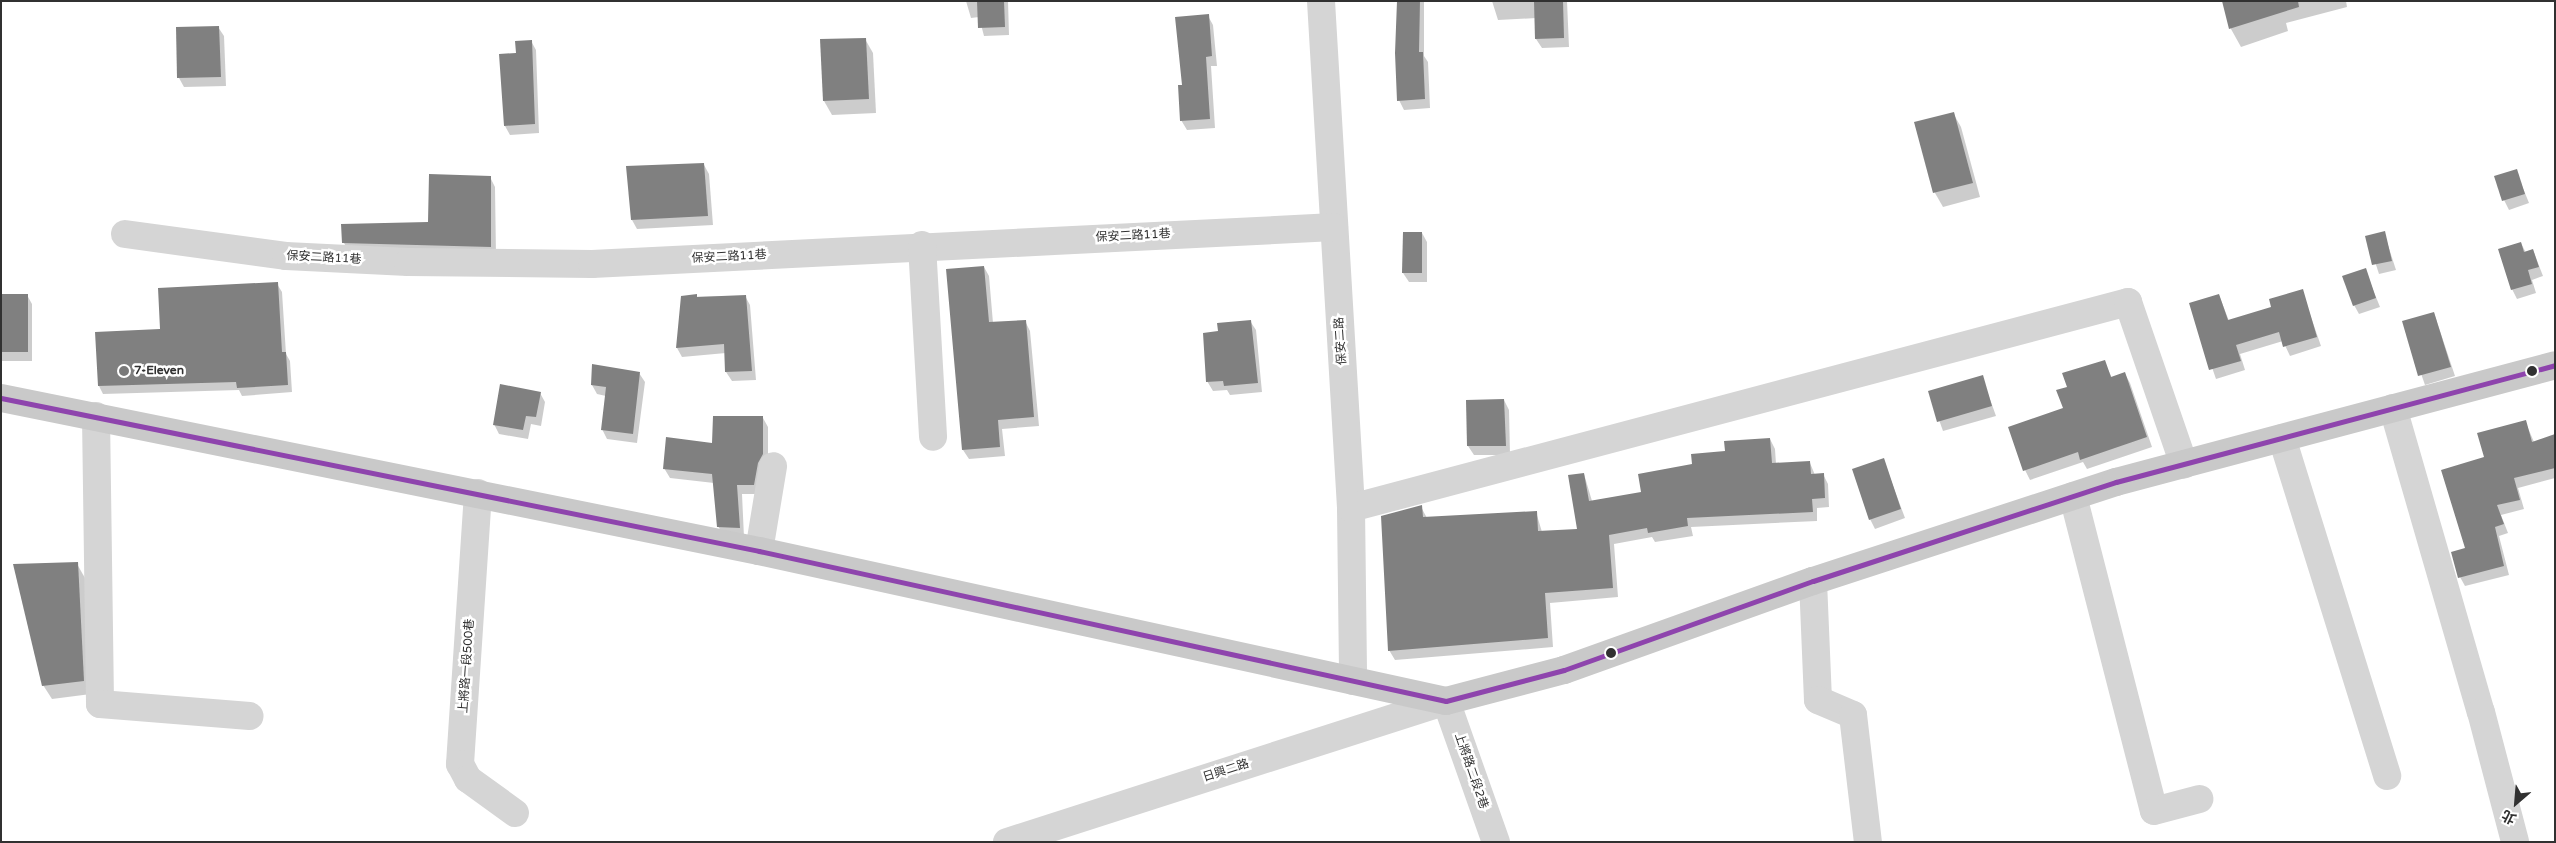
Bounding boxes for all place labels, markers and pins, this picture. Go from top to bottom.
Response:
place label: 7-Eleven [134,364,184,378]
marker: 7-Eleven [118,365,130,377]
unlabelled marker [2527,366,2537,376]
unlabelled marker [1606,648,1616,658]

